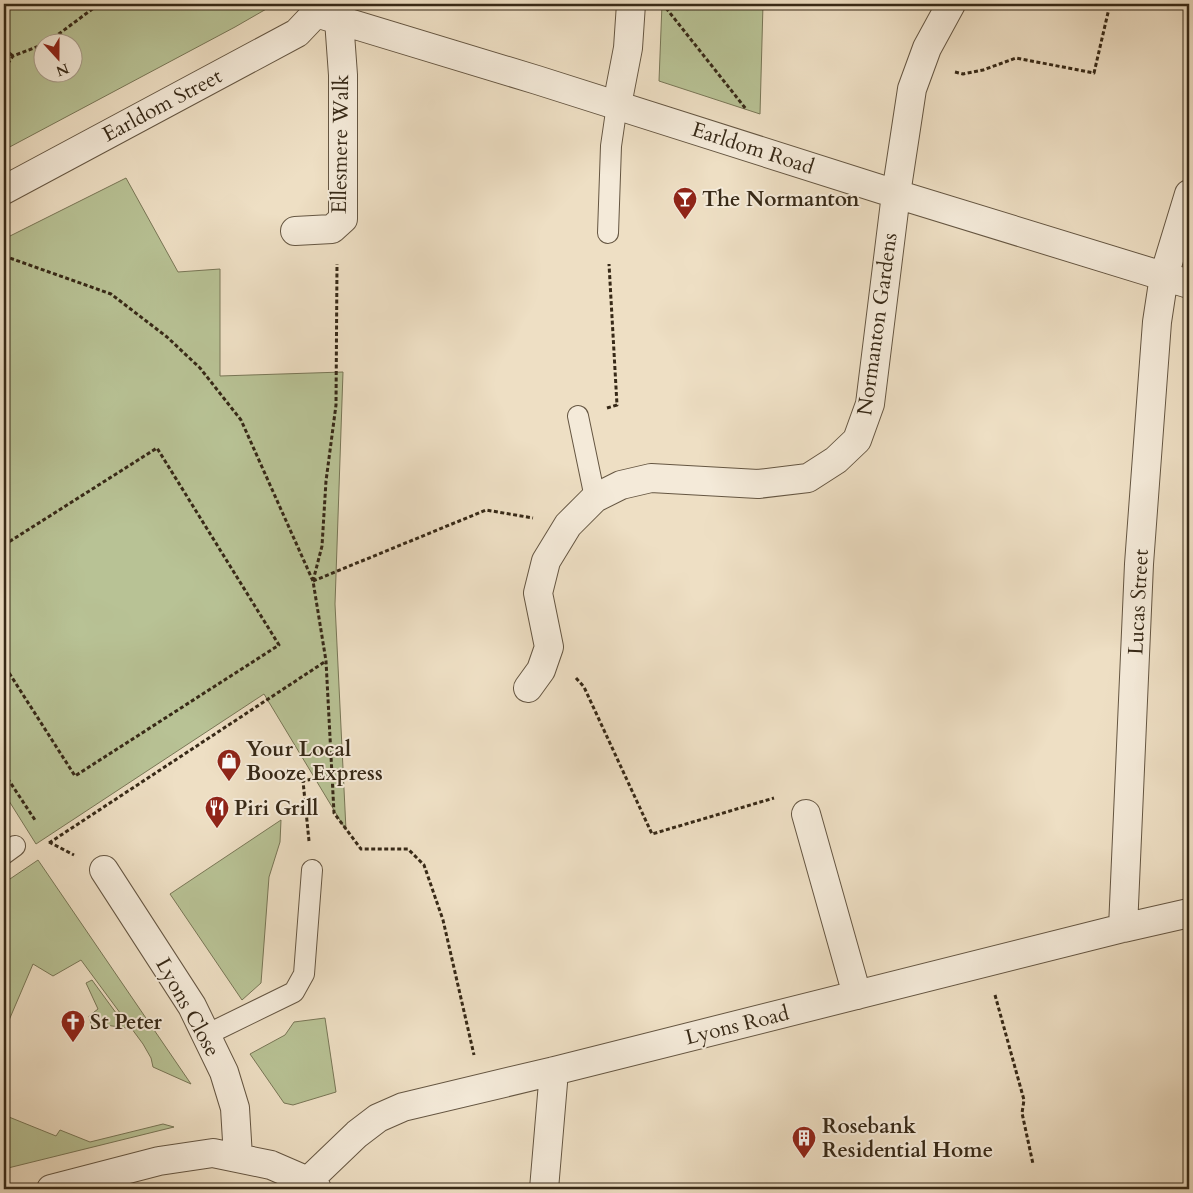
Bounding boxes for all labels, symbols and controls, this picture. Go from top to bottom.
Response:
north arrow [32,32,82,82]
text: N [53,59,72,81]
street label: Earldom Street [97,62,227,149]
street label: Ellesmere Walk [325,73,356,214]
street label: Earldom Road [688,115,818,182]
place label: The Normanton [702,185,860,214]
bar icon: The Normanton [672,186,698,220]
street label: Normanton Gardens [850,231,905,417]
street label: Lucas Street [1121,548,1156,656]
place label: Your Local Booze Express [246,735,383,788]
shop icon: Your Local Booze Express [216,748,242,782]
place label: Piri Grill [234,794,318,823]
restaurant icon: Piri Grill [204,795,230,829]
street label: Lyons Close [148,953,227,1062]
street label: Lyons Road [682,999,792,1052]
place label: St Peter [90,1008,162,1037]
church icon: St Peter [60,1009,86,1043]
place label: Rosebank Residential Home [822,1112,993,1165]
building icon: Rosebank Residential Home [791,1125,817,1159]

